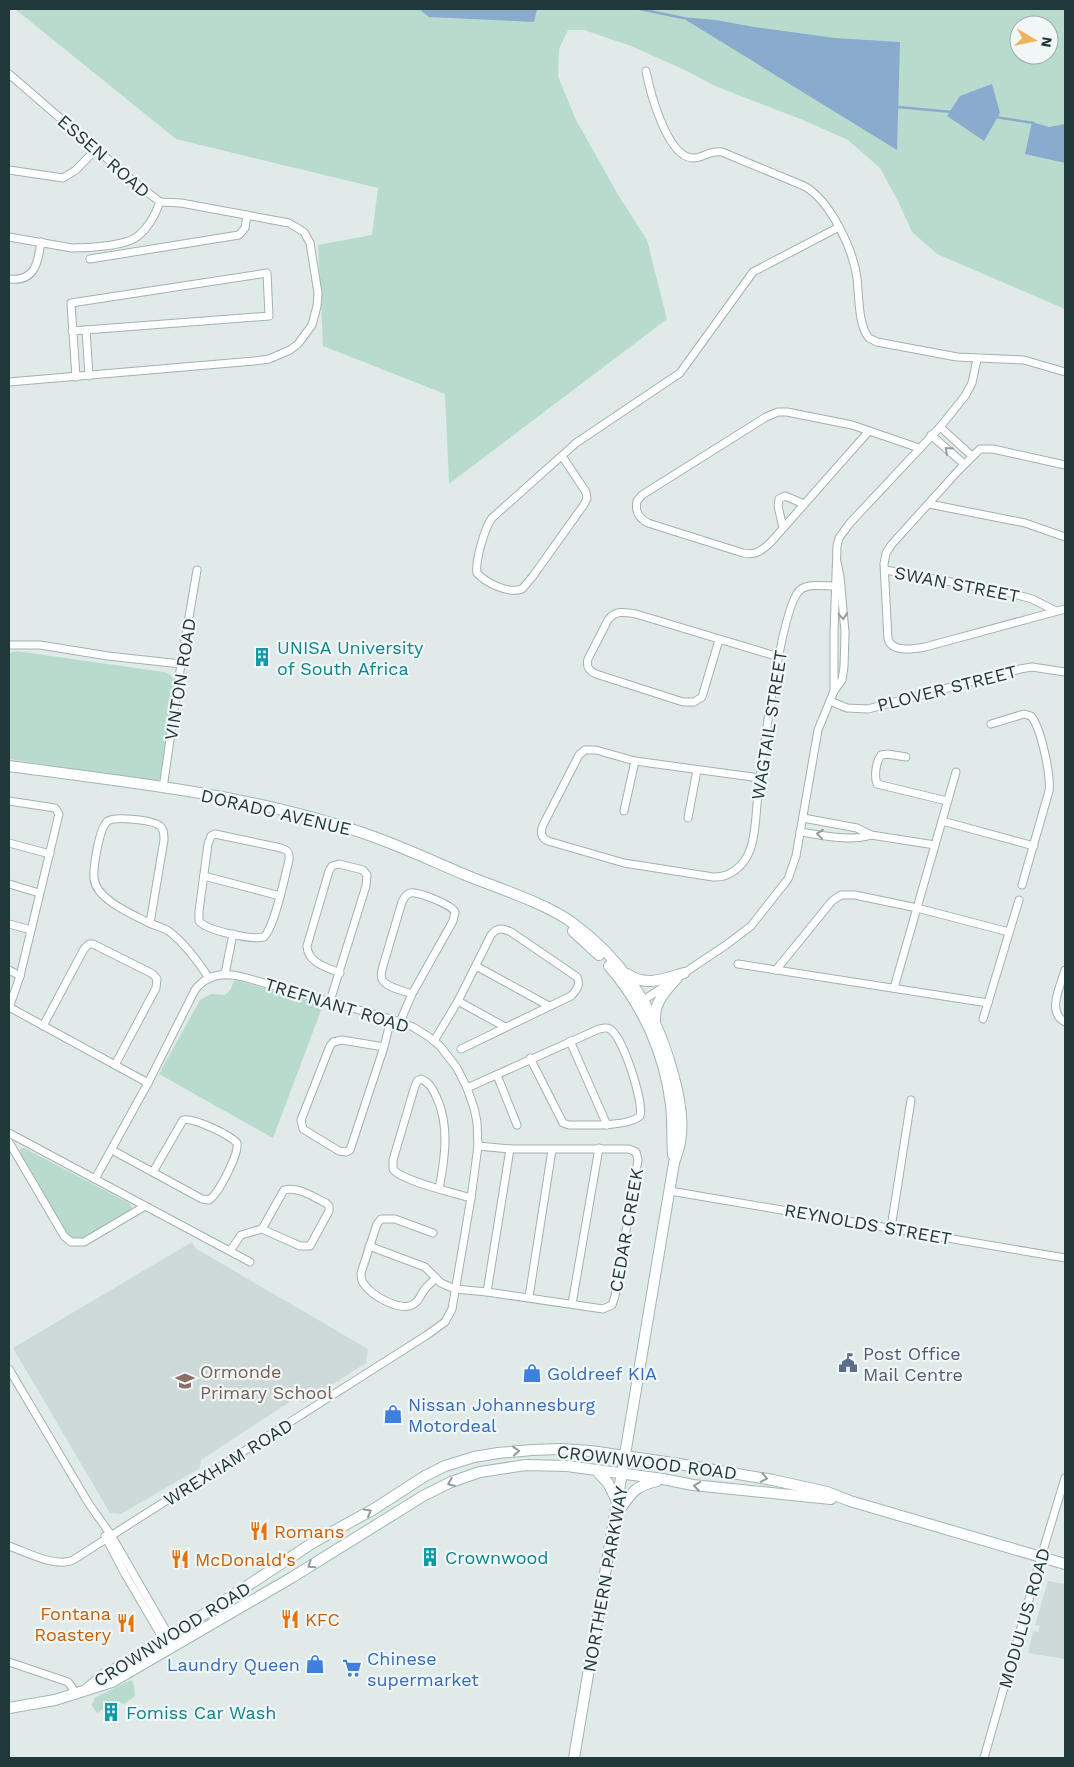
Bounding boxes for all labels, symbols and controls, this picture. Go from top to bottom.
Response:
north arrow [1009,15,1059,65]
text: N [1038,36,1056,48]
street label: ESSEN ROAD [54,110,154,202]
one-way arrow [944,446,953,455]
street label: SWAN STREET [893,562,1021,606]
one-way arrow [837,612,848,620]
street label: VINTON ROAD [160,616,200,742]
place label: UNISA University of South Africa [277,637,424,679]
building icon: UNISA University of South Africa [251,646,273,668]
street label: WAGTAIL STREET [747,648,791,801]
street label: PLOVER STREET [875,660,1019,716]
street label: DORADO AVENUE [199,784,353,840]
one-way arrow [816,829,824,840]
street label: TREFNANT ROAD [262,973,412,1037]
street label: CEDAR CREEK [605,1166,647,1294]
street label: REYNOLDS STREET [783,1199,953,1249]
place label: Post Office Mail Centre [863,1343,963,1385]
public building icon: Post Office Mail Centre [837,1352,859,1374]
place label: Ormonde Primary School [200,1361,333,1403]
shop icon: Goldreef KIA [521,1362,543,1384]
place label: Goldreef KIA [547,1363,657,1384]
school or university icon: Ormonde Primary School [174,1370,196,1392]
place label: Nissan Johannesburg Motordeal [408,1394,596,1436]
shop icon: Nissan Johannesburg Motordeal [382,1403,404,1425]
street label: WREXHAM ROAD [160,1414,296,1510]
street label: CROWNWOOD ROAD [556,1441,738,1483]
one-way arrow [513,1446,521,1457]
one-way arrow [760,1472,769,1482]
one-way arrow [447,1476,456,1487]
one-way arrow [692,1481,701,1491]
street label: NORTHERN PARKWAY [578,1484,632,1674]
one-way arrow [363,1508,372,1518]
restaurant icon: Romans [248,1520,270,1542]
place label: Romans [274,1521,344,1542]
street label: MODULUS ROAD [994,1545,1054,1691]
building icon: Crownwood [419,1546,441,1568]
place label: Crownwood [445,1547,549,1568]
restaurant icon: McDonald's [169,1548,191,1570]
place label: McDonald's [195,1549,296,1570]
one-way arrow [307,1559,316,1569]
street label: CROWNWOOD ROAD [90,1577,254,1691]
place label: Fontana Roastery [34,1603,112,1645]
restaurant icon: KFC [279,1608,301,1630]
place label: KFC [305,1609,340,1630]
restaurant icon: Fontana Roastery [115,1612,137,1634]
place label: Chinese supermarket [367,1648,479,1690]
shop icon: Laundry Queen [304,1653,326,1675]
place label: Laundry Queen [167,1654,300,1675]
supermarket icon: Chinese supermarket [341,1657,363,1679]
building icon: Fomiss Car Wash [100,1701,122,1723]
place label: Fomiss Car Wash [126,1702,276,1723]

